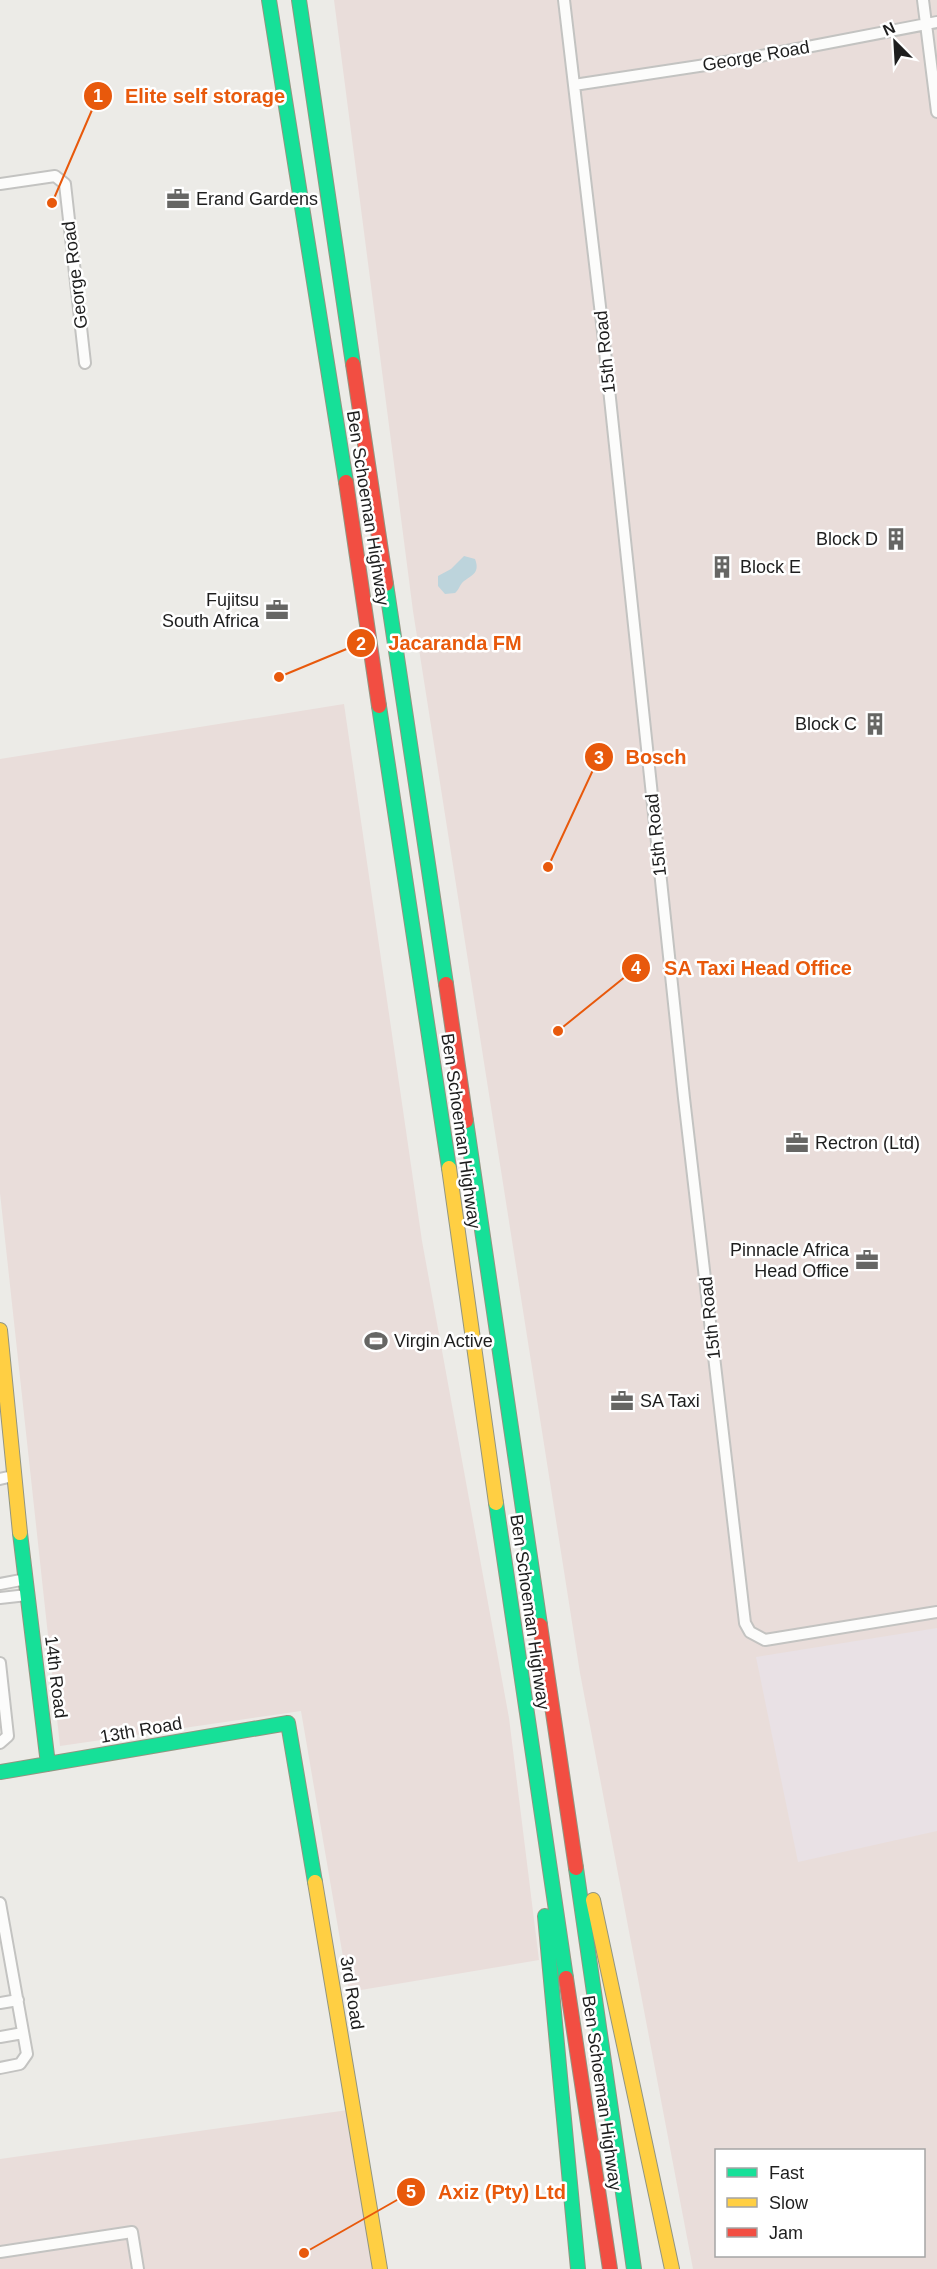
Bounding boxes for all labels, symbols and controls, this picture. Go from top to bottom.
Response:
north arrow [865,12,925,72]
text: N [880,19,898,39]
street label: George Road [701,37,811,75]
callout: Elite self storage [83,77,297,115]
text: Elite self storage [125,85,285,107]
text: 1 [93,86,103,106]
office icon: Erand Gardens [165,186,191,212]
place label: Erand Gardens [196,189,318,209]
street label: George Road [58,220,92,330]
street label: 15th Road [591,310,619,394]
street label: Ben Schoeman Highway [343,409,393,607]
building icon: Block D [883,526,909,552]
place label: Block D [816,529,878,549]
building icon: Block E [709,554,735,580]
place label: Block E [740,557,801,577]
place label: Fujitsu South Africa [162,590,260,631]
office icon: Fujitsu South Africa [264,597,290,623]
callout: Jacaranda FM [346,624,534,662]
text: Jacaranda FM [388,632,522,654]
text: 2 [356,634,366,654]
building icon: Block C [862,711,888,737]
place label: Block C [795,714,857,734]
callout: Bosch [584,738,699,776]
text: Bosch [625,746,687,768]
text: 3 [594,748,604,768]
street label: 15th Road [642,793,670,877]
callout: SA Taxi Head Office [621,949,864,987]
text: SA Taxi Head Office [664,957,852,979]
text: 4 [631,958,641,978]
street label: Ben Schoeman Highway [437,1032,485,1230]
office icon: Rectron (Ltd) [784,1130,810,1156]
place label: Rectron (Ltd) [815,1133,920,1153]
place label: Pinnacle Africa Head Office [730,1240,850,1281]
office icon: Pinnacle Africa Head Office [854,1247,880,1273]
street label: 15th Road [696,1276,724,1360]
sports icon: Virgin Active [363,1328,389,1354]
place label: Virgin Active [394,1331,493,1351]
office icon: SA Taxi [609,1388,635,1414]
place label: SA Taxi [640,1391,700,1411]
street label: Ben Schoeman Highway [506,1513,554,1711]
street label: 14th Road [41,1635,71,1719]
street label: 13th Road [98,1713,184,1747]
street label: 3rd Road [336,1955,368,2031]
street label: Ben Schoeman Highway [578,1994,626,2192]
legend [715,2149,925,2257]
text: Fast [769,2163,804,2183]
callout: Axiz (Pty) Ltd [396,2173,578,2211]
text: Axiz (Pty) Ltd [438,2181,566,2203]
text: 5 [406,2182,416,2202]
text: Slow [769,2193,809,2213]
text: Jam [769,2223,803,2243]

